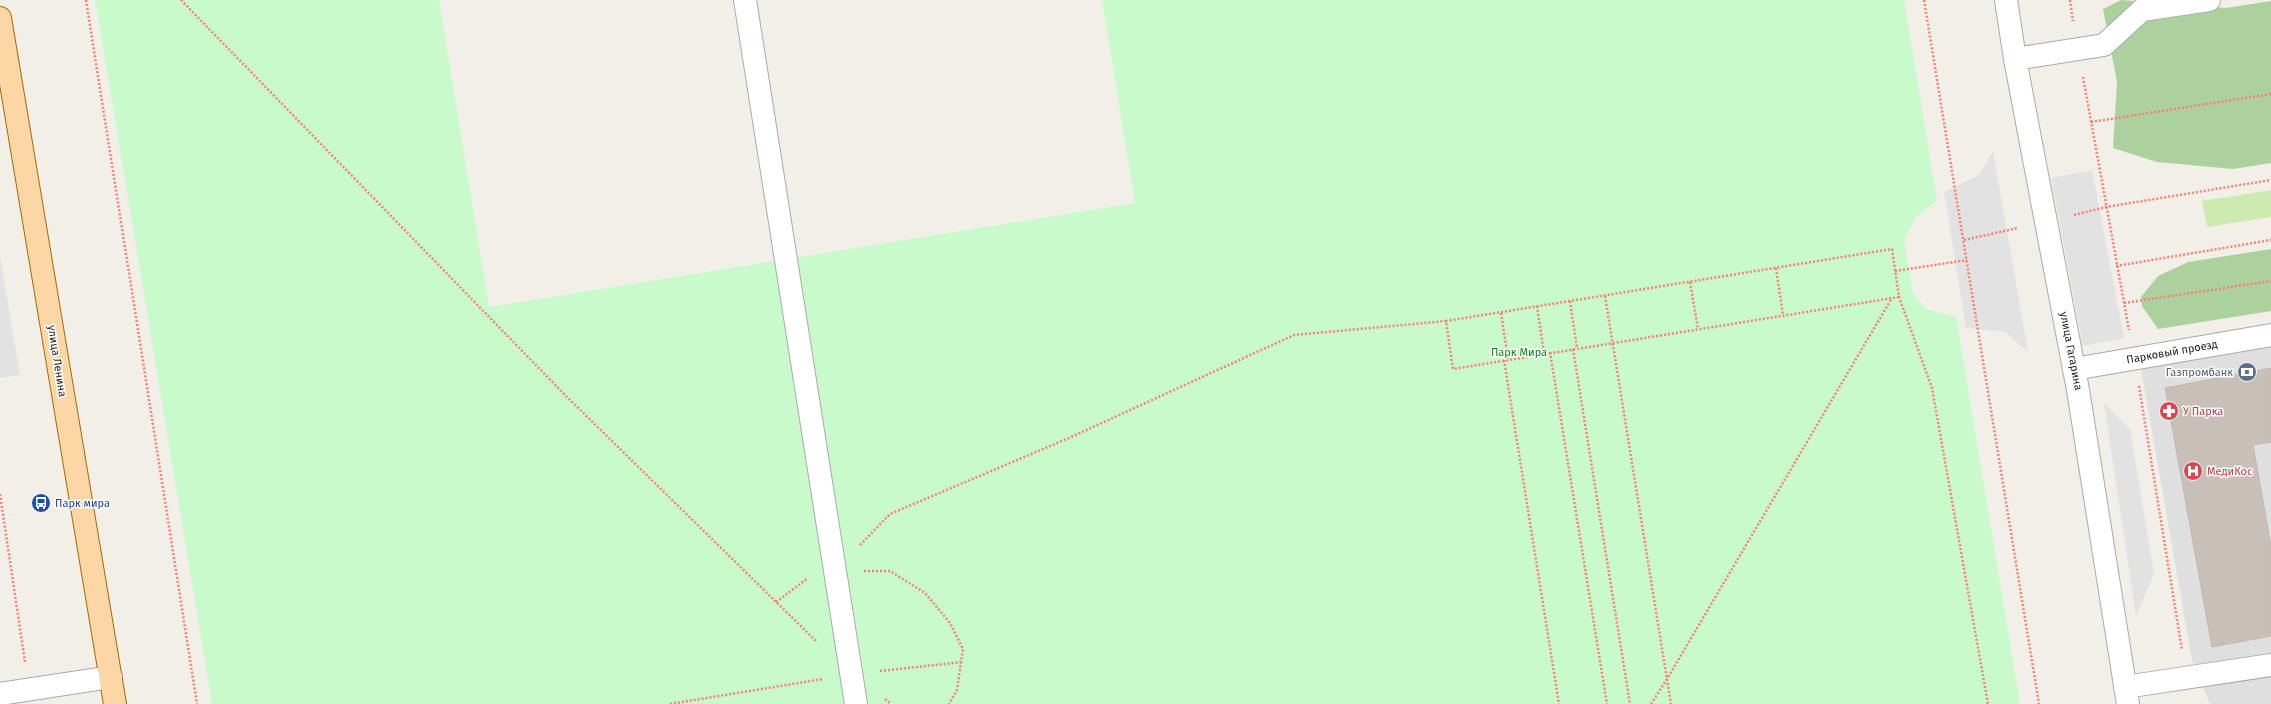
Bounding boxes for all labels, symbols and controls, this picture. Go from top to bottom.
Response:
street label: улица Гагарина [2057,311,2085,391]
street label: улица Ленина [45,324,69,398]
street label: Парковый проезд [2125,338,2219,366]
park label: Парк Мира [1491,346,1547,359]
bank icon: Газпромбанк [2236,361,2258,383]
place label: Газпромбанк [2166,366,2233,379]
pharmacy icon: У Парка [2158,400,2180,422]
place label: У Парка [2183,405,2223,418]
hospital icon: МедиКос [2182,460,2204,482]
place label: МедиКос [2207,465,2252,478]
bus stop icon: Парк мира [30,492,52,514]
place label: Парк мира [55,497,110,510]

